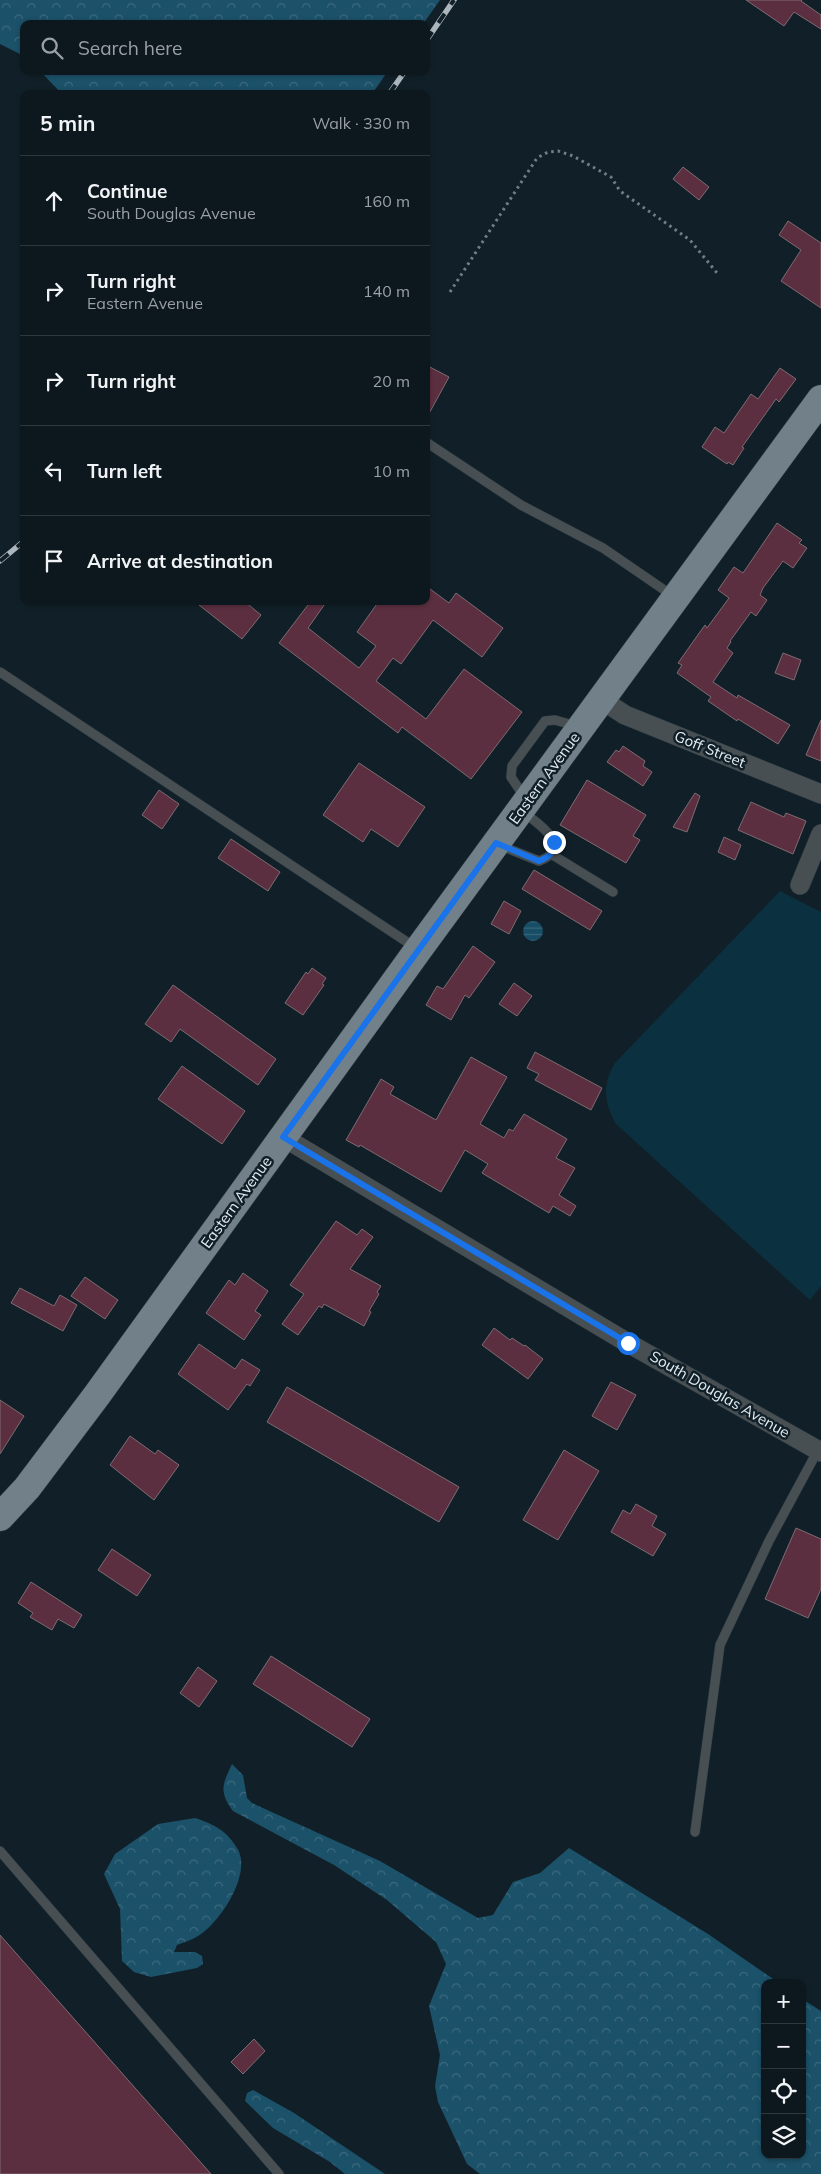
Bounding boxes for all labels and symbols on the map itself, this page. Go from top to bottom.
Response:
street label: Goff Street [672,726,748,772]
street label: Eastern Avenue [504,728,584,828]
route end [543,831,566,854]
street label: Eastern Avenue [196,1152,276,1252]
route start [617,1332,640,1355]
street label: South Douglas Avenue [647,1346,793,1442]

